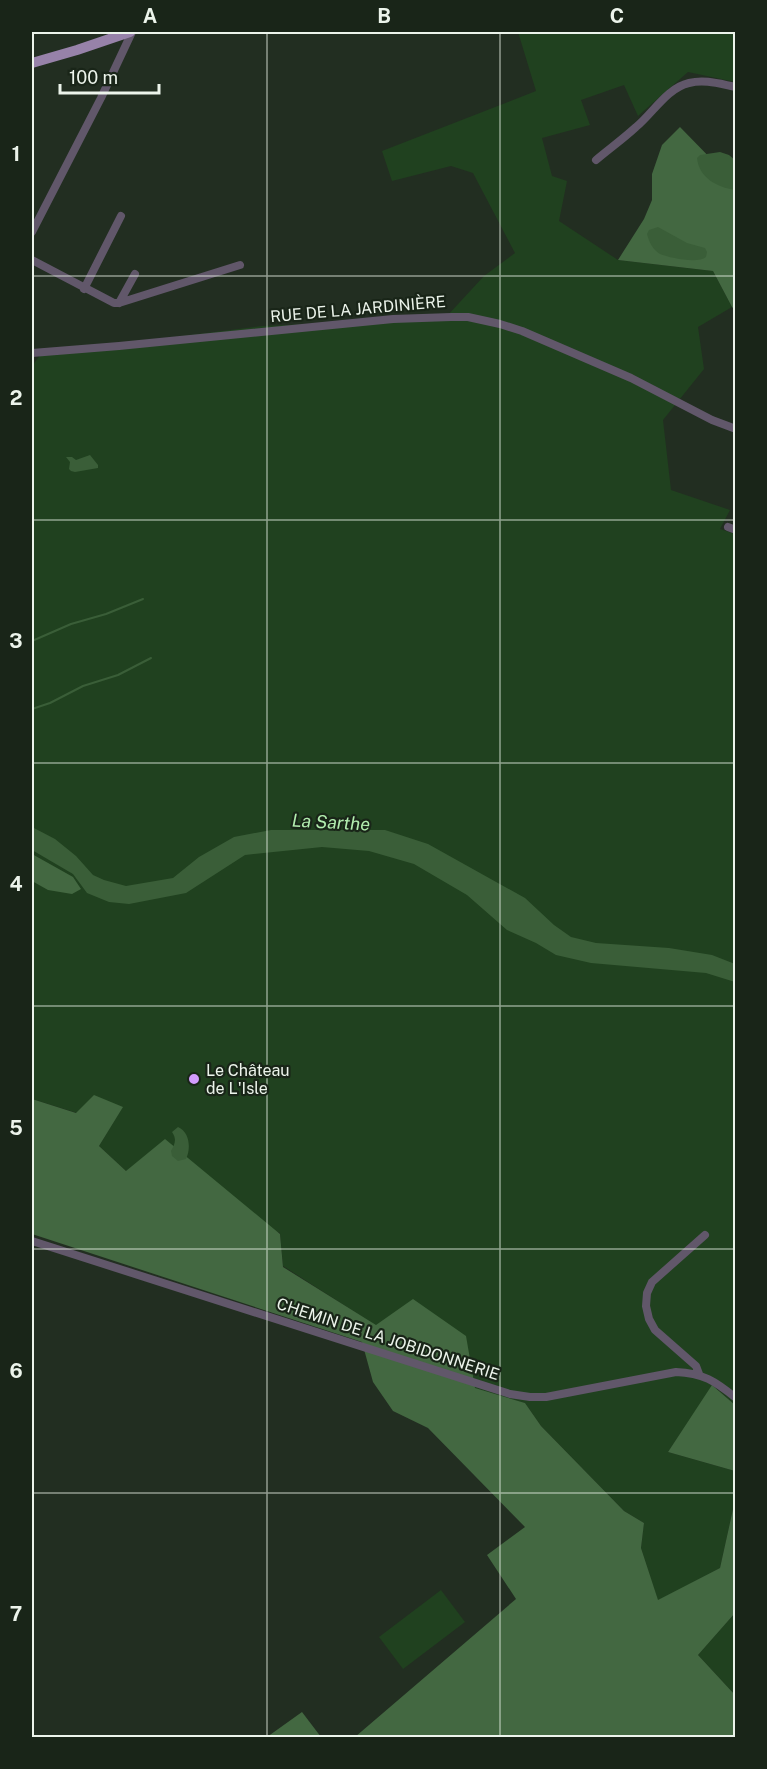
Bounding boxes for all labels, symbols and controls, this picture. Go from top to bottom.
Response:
text: A [143,4,157,28]
text: B [377,4,391,28]
text: C [610,4,624,28]
scale bar [60,57,159,95]
text: 100 m [69,67,118,88]
text: 1 [12,142,20,166]
street label: RUE DE LA JARDINIÈRE [269,291,447,326]
text: 2 [10,386,22,410]
text: 3 [9,629,23,653]
water label: La Sarthe [291,809,371,835]
text: 4 [9,872,23,896]
place label: Le Château de L'Isle [206,1061,290,1098]
marker: Le Château de L'Isle [187,1072,201,1086]
text: 5 [9,1116,23,1140]
street label: CHEMIN DE LA JOBIDONNERIE [274,1294,502,1384]
text: 6 [9,1359,23,1383]
text: 7 [10,1602,22,1626]

